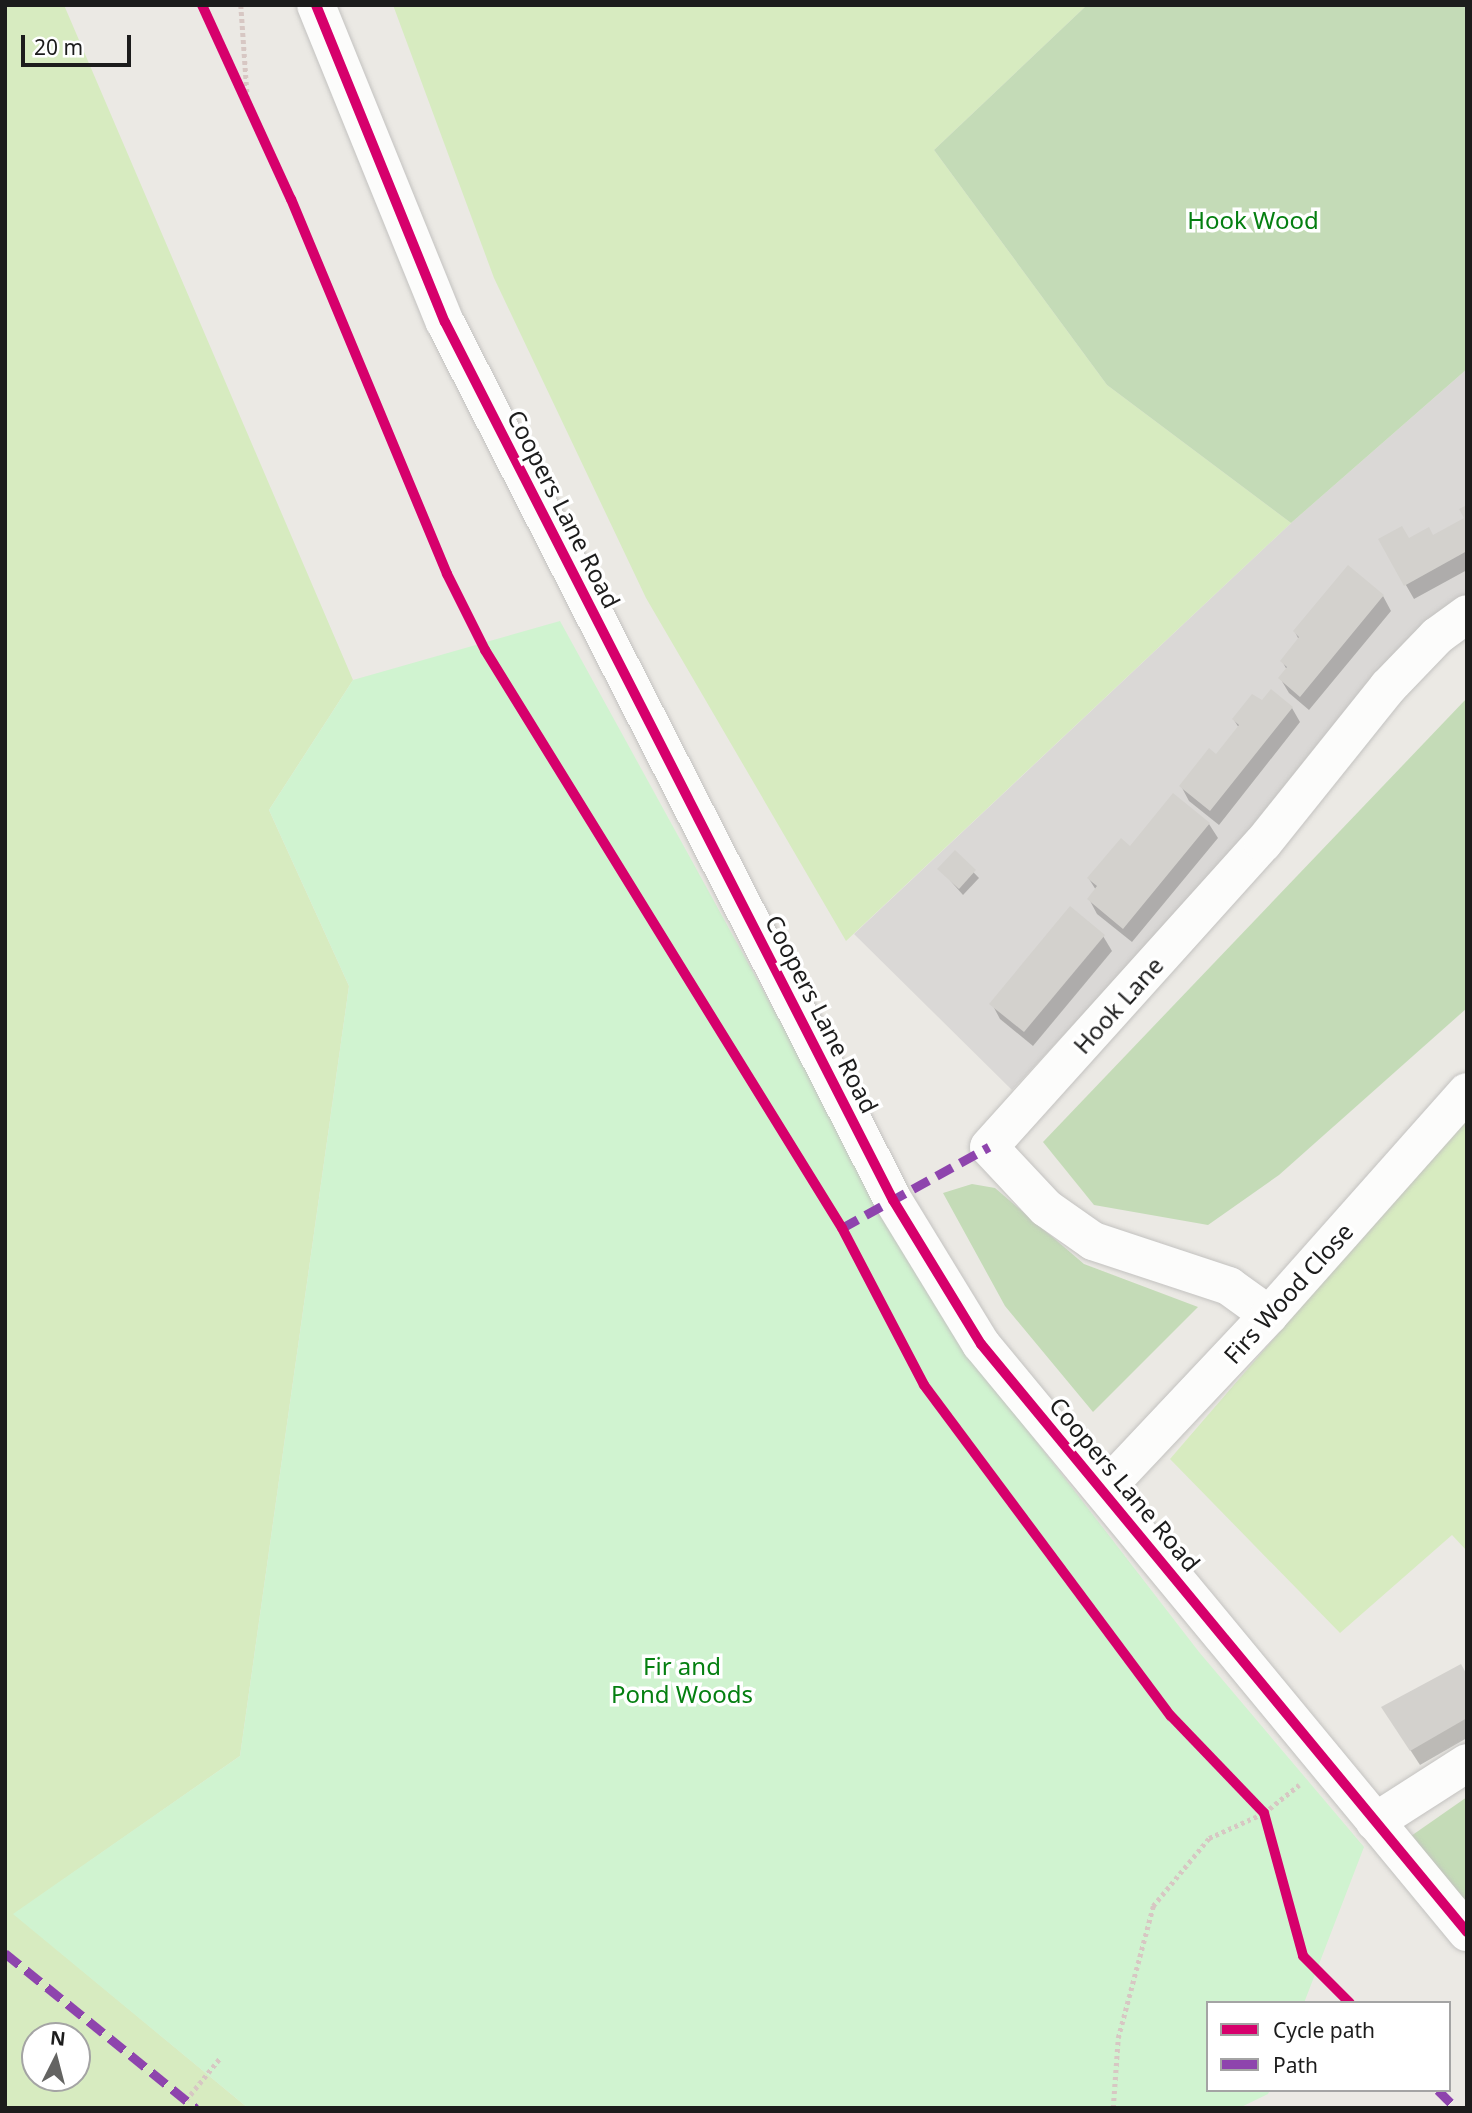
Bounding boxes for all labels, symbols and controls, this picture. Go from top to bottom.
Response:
scale bar [24,21,135,65]
text: 20 m [34,33,83,61]
park label: Hook Wood [1187,206,1319,234]
street label: Coopers Lane Road [502,405,626,613]
street label: Coopers Lane Road [760,910,884,1118]
street label: Hook Lane [1067,951,1169,1059]
street label: Firs Wood Close [1217,1217,1359,1369]
street label: Coopers Lane Road [1044,1391,1206,1577]
park label: Fir and Pond Woods [611,1652,753,1708]
legend [1206,2001,1451,2092]
text: Cycle path [1273,2016,1375,2044]
north arrow [21,2022,91,2092]
text: N [49,2024,67,2052]
text: Path [1273,2051,1318,2079]

